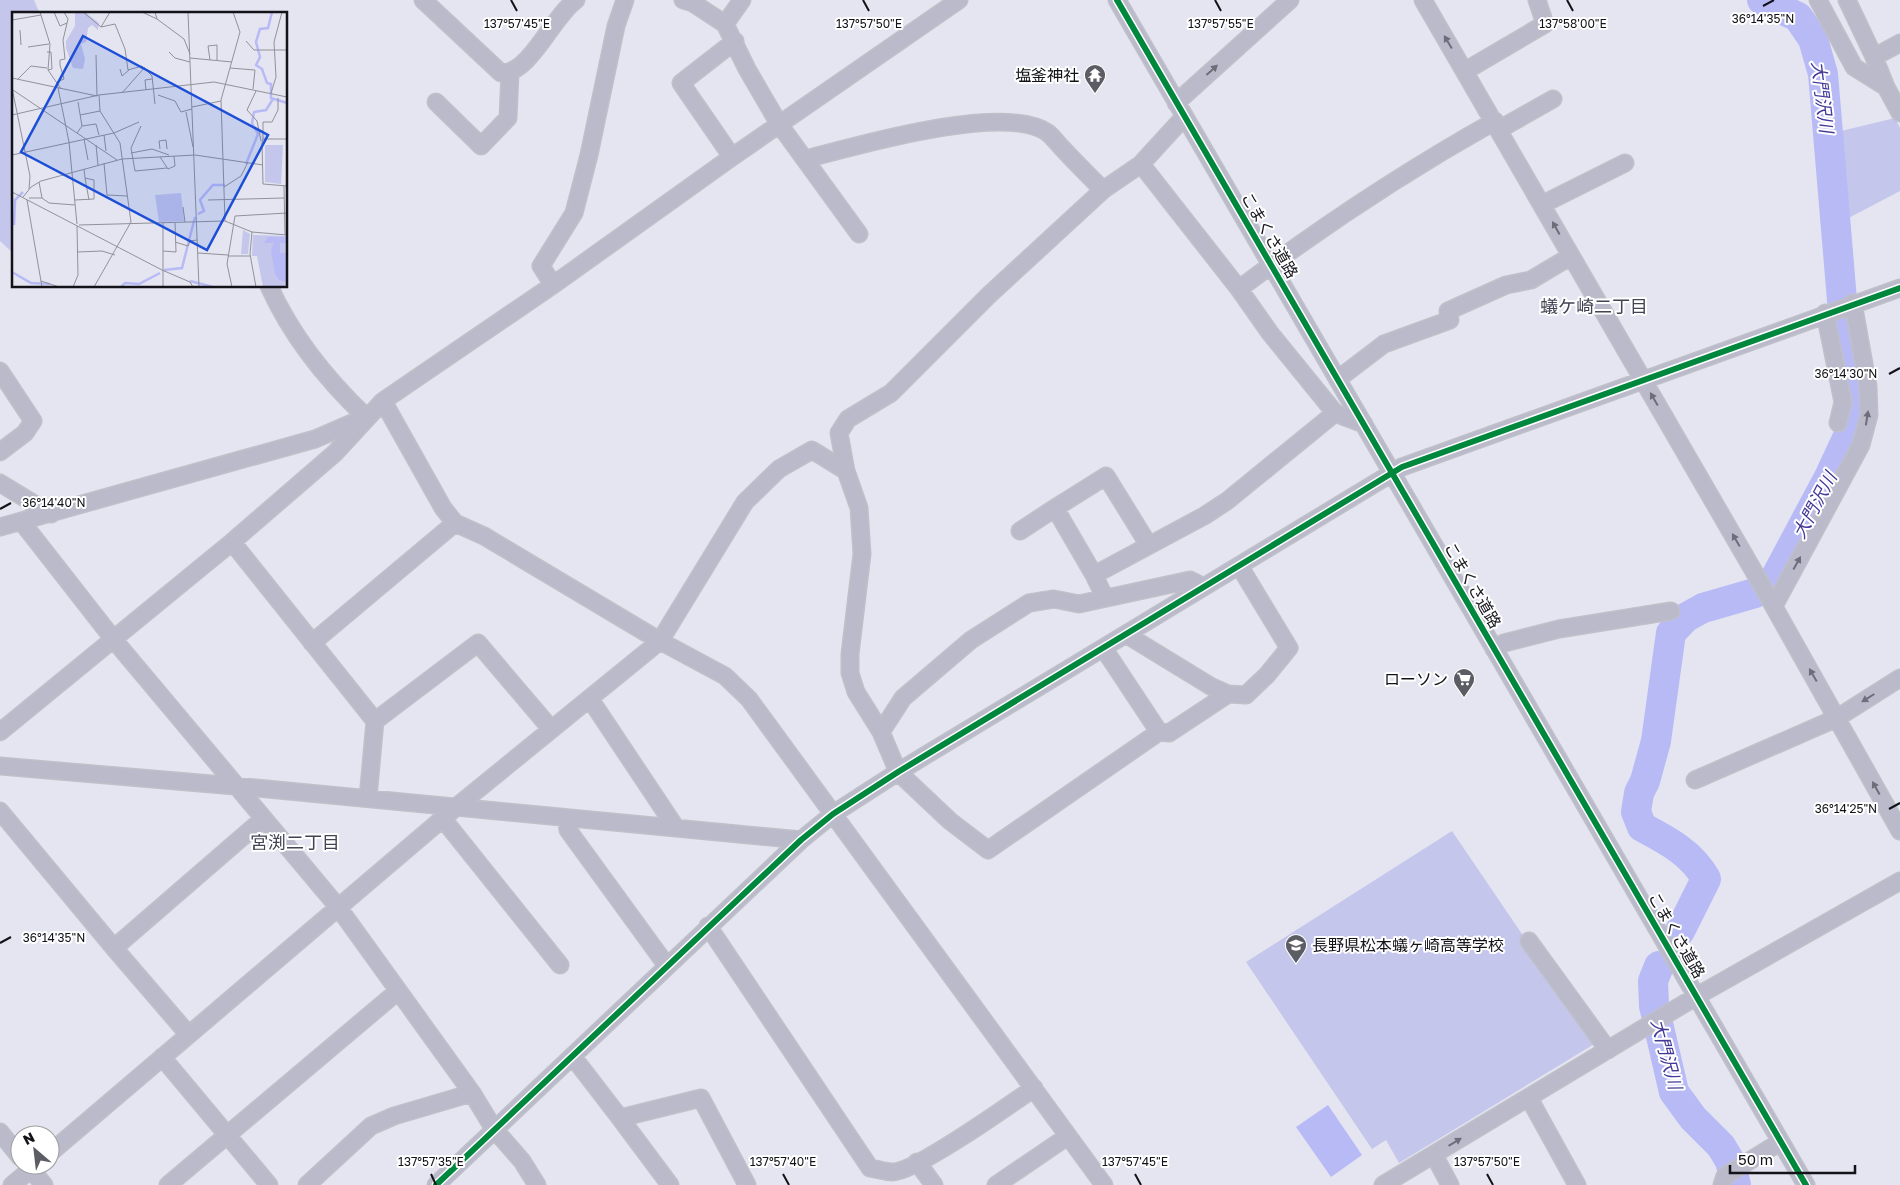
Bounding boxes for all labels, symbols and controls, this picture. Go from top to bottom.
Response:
text: 36°14'35"N [1732,11,1794,26]
inset map [12,12,288,288]
text: 137°57'45"E [484,16,550,31]
text: 137°57'50"E [836,16,902,31]
text: 137°57'55"E [1188,16,1254,31]
text: 137°58'00"E [1539,16,1607,31]
one-way arrow [1443,36,1452,49]
water label: 大門沢川 [1808,60,1839,136]
temple icon: 塩釜神社 [1083,63,1107,94]
one-way arrow [1206,64,1218,76]
place label: 塩釜神社 [1015,65,1079,85]
street label: こまくさ道路 [1237,188,1303,282]
one-way arrow [1552,221,1560,235]
district label: 蟻ケ崎二丁目 [1540,295,1648,317]
text: 36°14'30"N [1814,366,1878,381]
one-way arrow [1650,393,1659,406]
one-way arrow [1864,409,1872,425]
water label: 大門沢川 [1787,466,1842,542]
text: 36°14'40"N [22,495,86,510]
one-way arrow [1731,533,1740,546]
street label: こまくさ道路 [1440,538,1506,632]
one-way arrow [1793,556,1801,571]
supermarket icon: ローソン [1452,667,1476,698]
one-way arrow [1809,668,1817,683]
place label: ローソン [1384,669,1448,689]
one-way arrow [1862,693,1875,703]
one-way arrow [1872,782,1881,795]
text: 36°14'25"N [1815,801,1877,816]
district label: 宮渕二丁目 [250,831,340,853]
street label: こまくさ道路 [1644,888,1710,982]
text: 36°14'35"N [23,930,85,945]
school or university icon: 長野県松本蟻ヶ崎高等学校 [1284,933,1308,964]
place label: 長野県松本蟻ヶ崎高等学校 [1312,935,1504,955]
water label: 大門沢川 [1647,1016,1687,1094]
north arrow [10,1125,60,1175]
text: N [20,1128,37,1148]
one-way arrow [1448,1138,1461,1147]
scale bar [1730,1142,1855,1174]
text: 50 m [1738,1150,1773,1168]
text: 137°57'35"E [398,1154,464,1169]
text: 137°57'40"E [750,1154,816,1169]
text: 137°57'45"E [1102,1154,1168,1169]
text: 137°57'50"E [1454,1154,1520,1169]

